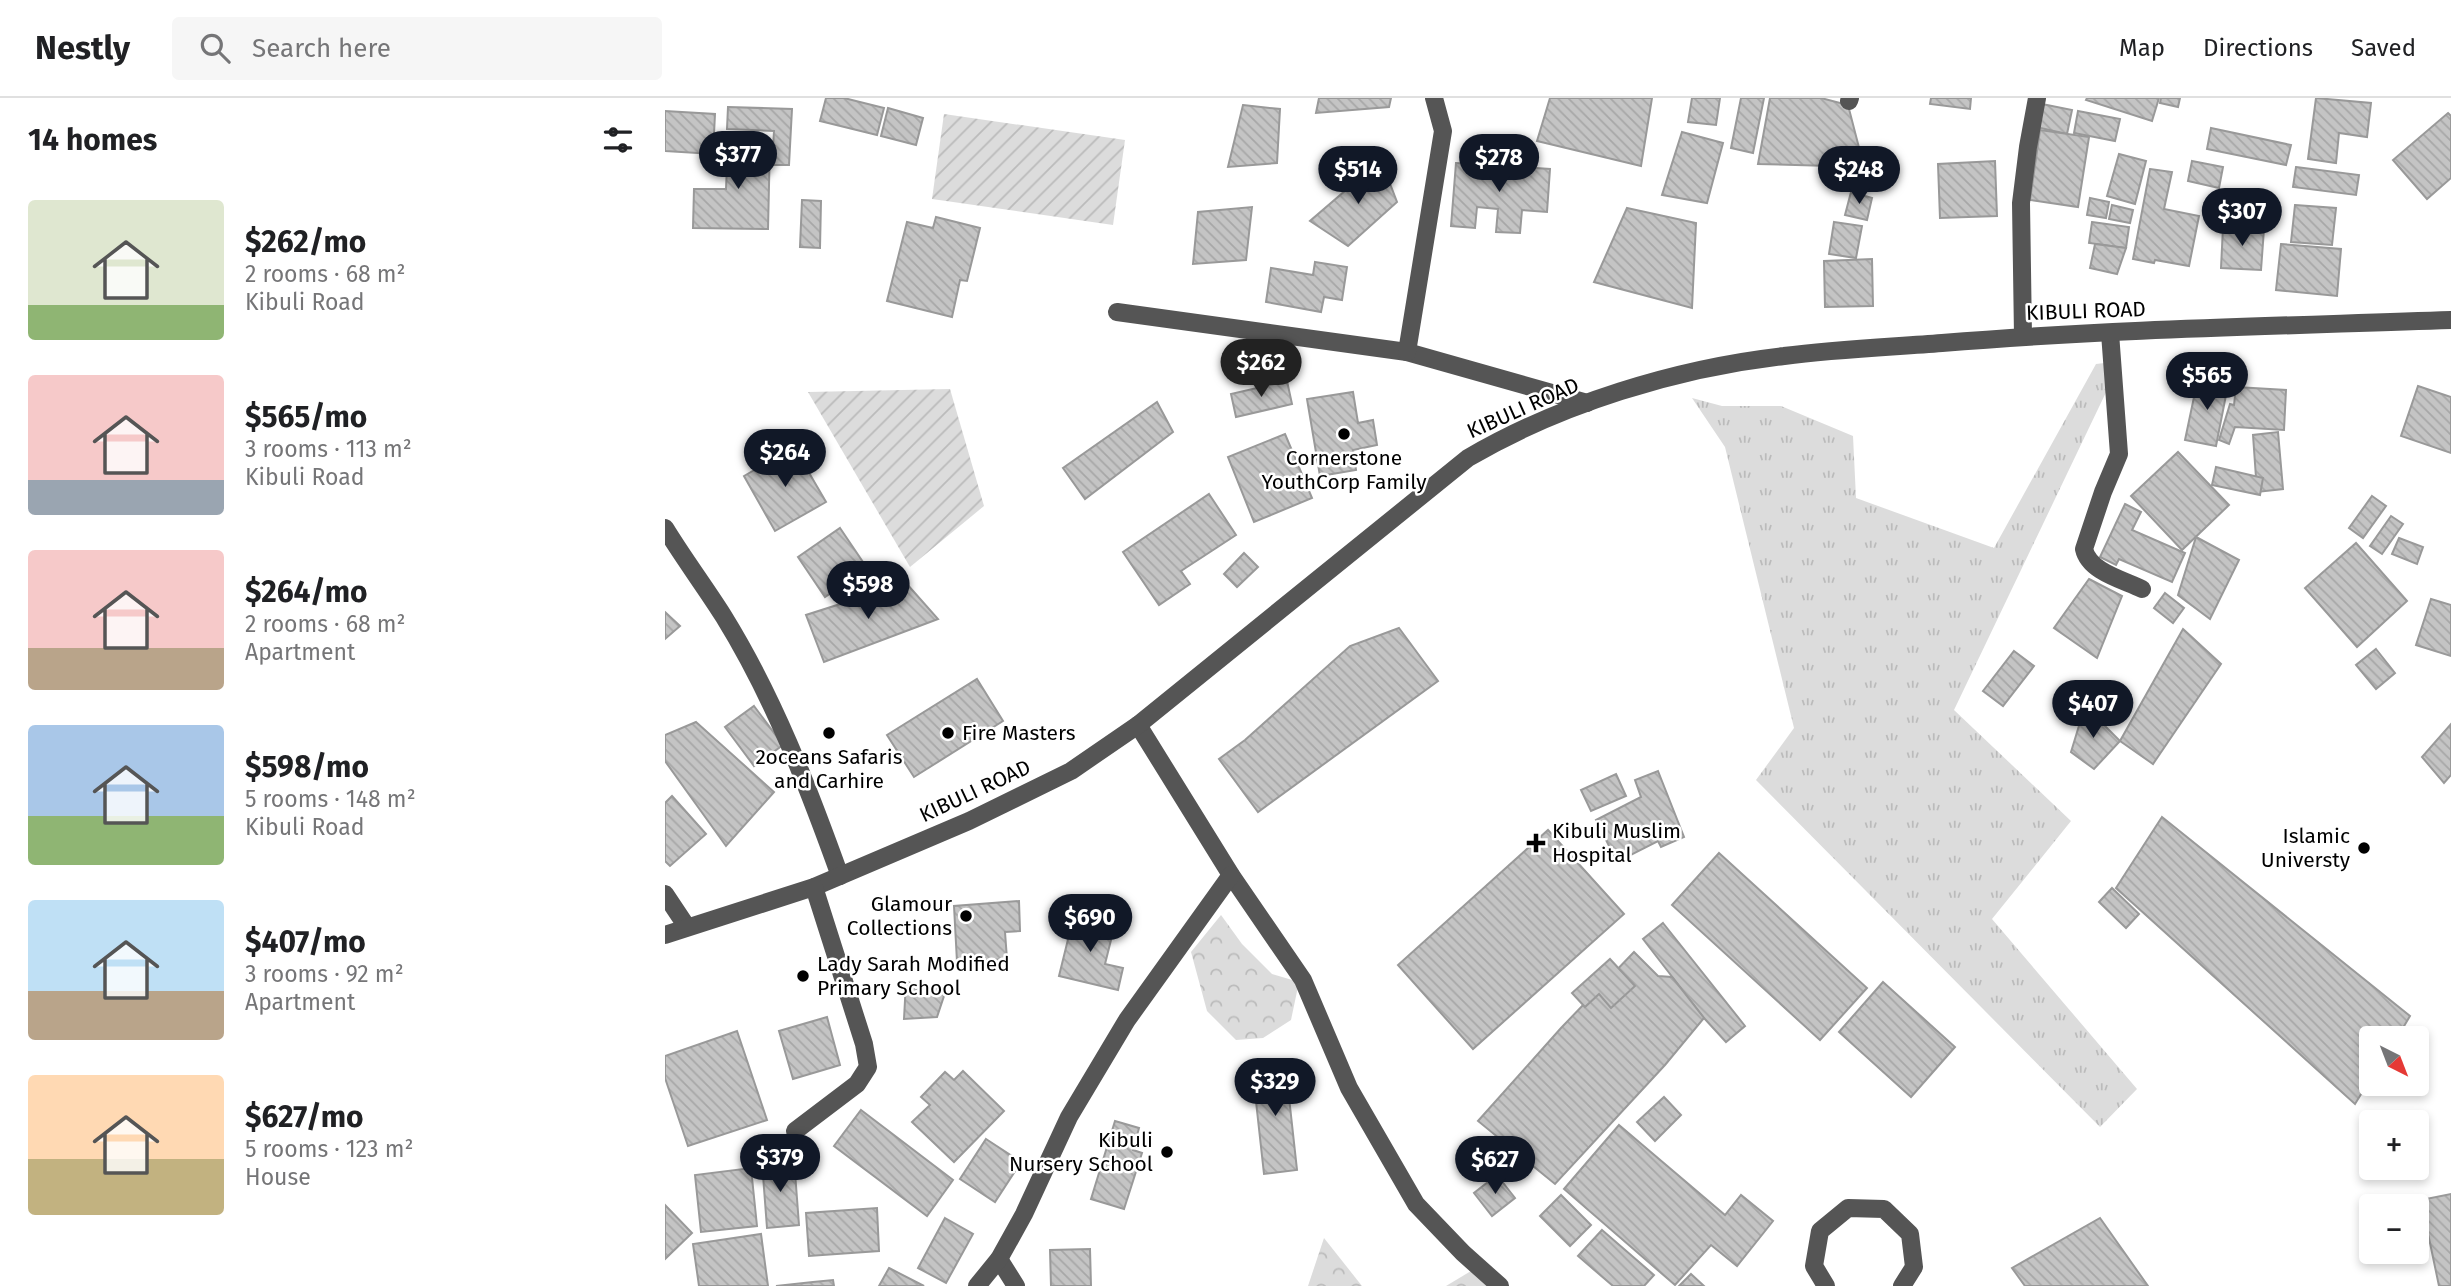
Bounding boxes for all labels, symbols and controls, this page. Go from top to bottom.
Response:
search box [172,17,662,80]
text: Nestly [35,28,130,68]
icon: search [196,29,234,67]
text: Search here [252,33,391,64]
text: Map [2119,34,2165,62]
text: Directions [2203,34,2313,62]
text: Saved [2351,34,2416,62]
icon: filters [599,121,637,159]
text: 14 homes [28,122,157,158]
pin: $377 [697,132,779,191]
pin: $278 [1458,134,1540,194]
text: $377 [715,140,761,168]
text: $278 [1475,143,1523,171]
pin: $514 [1317,146,1399,206]
pin: $248 [1818,146,1900,206]
text: $514 [1334,155,1382,183]
text: $248 [1834,155,1884,183]
pin: $307 [2201,188,2283,248]
text: $307 [2218,197,2266,225]
text: $262/mo [245,224,366,260]
icon: home [84,228,168,312]
text: 2 rooms · 68 m² [245,260,406,288]
text: Kibuli Road [245,288,364,316]
street label: KIBULI ROAD [2026,296,2146,326]
pin: $262 [1220,340,1302,399]
text: $262 [1237,348,1285,376]
pin: $565 [2166,352,2248,412]
text: $565 [2182,361,2232,389]
street label: KIBULI ROAD [1463,372,1583,444]
text: $565/mo [245,399,367,435]
icon: home [84,403,168,487]
marker: Cornerstone YouthCorp Family [1336,426,1352,442]
pin: $264 [744,430,826,489]
text: 3 rooms · 113 m² [245,435,412,463]
text: $264 [760,438,810,466]
place label: Cornerstone YouthCorp Family [1261,445,1427,495]
text: Kibuli Road [245,463,364,491]
pin: $598 [827,561,909,621]
text: $598 [843,570,893,598]
text: $264/mo [245,574,368,610]
icon: home [84,578,168,662]
text: 2 rooms · 68 m² [245,610,406,638]
text: Apartment [245,638,355,666]
pin: $407 [2052,680,2134,740]
text: $407 [2068,689,2118,717]
place label: Fire Masters [962,720,1076,746]
marker: 2oceans Safaris and Carhire [821,725,837,741]
marker: Fire Masters [940,725,956,741]
place label: 2oceans Safaris and Carhire [756,744,903,794]
text: $598/mo [245,749,369,785]
icon: home [84,753,168,837]
street label: KIBULI ROAD [915,754,1035,828]
text: 5 rooms · 148 m² [245,785,416,813]
text: Kibuli Road [245,813,364,841]
place label: Kibuli Muslim Hospital [1552,818,1681,868]
place label: Islamic Universty [2261,823,2351,873]
marker: Kibuli Muslim Hospital [1526,833,1546,853]
marker: Islamic Universty [2356,840,2372,856]
place label: Glamour Collections [847,891,952,941]
pin: $690 [1049,894,1131,954]
text: $690 [1064,903,1116,931]
marker: Glamour Collections [958,908,974,924]
text: $407/mo [245,924,366,960]
icon: home [84,928,168,1012]
place label: Lady Sarah Modified Primary School [817,951,1010,1001]
text: 3 rooms · 92 m² [245,960,404,988]
marker: Lady Sarah Modified Primary School [795,968,811,984]
text: Apartment [245,988,355,1016]
north arrow [2359,1026,2429,1096]
map controls [2359,1026,2429,1264]
pin: $329 [1234,1058,1316,1118]
text: $329 [1251,1067,1299,1095]
text: $627/mo [245,1099,364,1135]
icon: home [84,1103,168,1187]
button: + [2359,1110,2429,1180]
place label: Kibuli Nursery School [1009,1127,1153,1177]
pin: $379 [739,1134,821,1194]
text: 5 rooms · 123 m² [245,1135,413,1163]
pin: $627 [1454,1136,1536,1196]
text: $379 [756,1143,804,1171]
marker: Kibuli Nursery School [1159,1144,1175,1160]
text: $627 [1471,1145,1519,1173]
text: House [245,1163,311,1191]
button: − [2359,1194,2429,1264]

